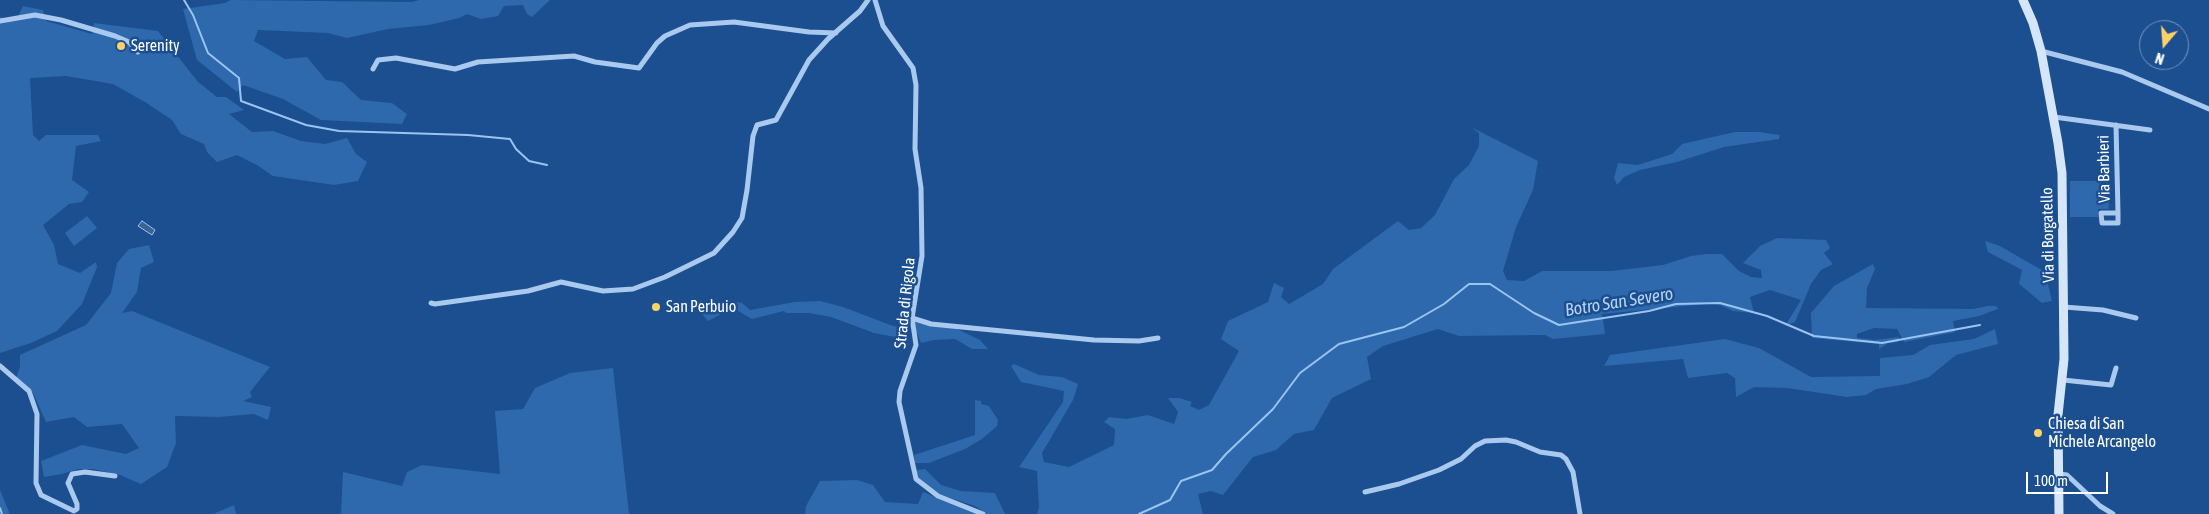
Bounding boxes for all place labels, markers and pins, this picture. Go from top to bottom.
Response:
place label: Serenity [131,36,180,56]
marker: Serenity [115,40,127,52]
place label: San Perbuio [666,297,736,317]
marker: San Perbuio [650,301,662,313]
place label: Chiesa di San Michele Arcangelo [2048,414,2156,452]
marker: Chiesa di San Michele Arcangelo [2032,427,2044,439]

